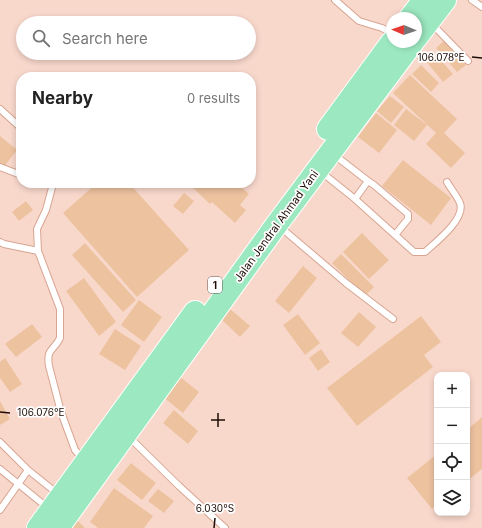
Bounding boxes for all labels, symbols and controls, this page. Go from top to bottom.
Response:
north arrow [386,12,422,48]
search box [16,16,256,60]
icon: search [30,27,52,49]
text: Search here [62,29,148,48]
text: 106.078°E [417,51,465,63]
text: Nearby [32,88,93,108]
text: 0 results [187,90,240,106]
street label: Jalan Jendral Ahmad Yani [231,167,321,285]
road number: 1 [208,277,222,293]
map controls [434,372,470,516]
button: + [434,372,470,408]
text: 106.076°E [17,406,65,418]
button: − [434,408,470,444]
button: locate [434,444,470,480]
button: layers [434,480,470,516]
text: 6.030°S [196,502,234,514]

